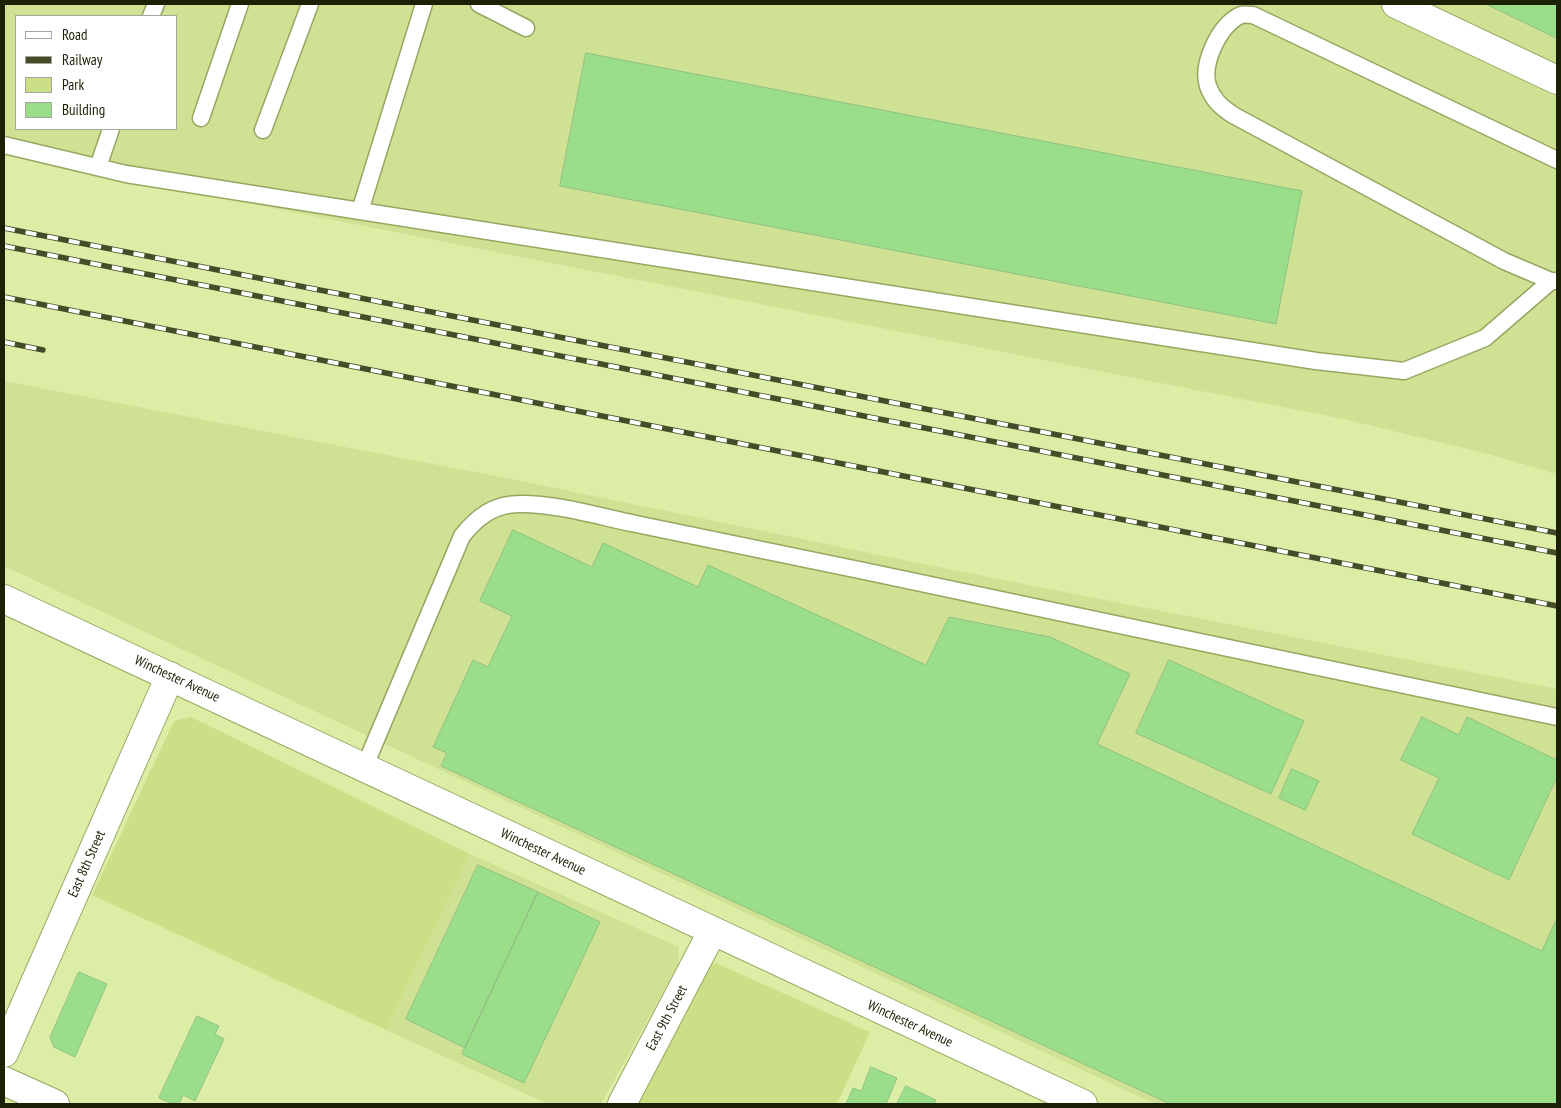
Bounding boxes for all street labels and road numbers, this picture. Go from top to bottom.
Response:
street label: Winchester Avenue [132,652,222,706]
street label: Winchester Avenue [498,825,588,879]
street label: East 8th Street [65,828,109,900]
street label: East 9th Street [643,983,691,1053]
street label: Winchester Avenue [865,997,955,1051]

